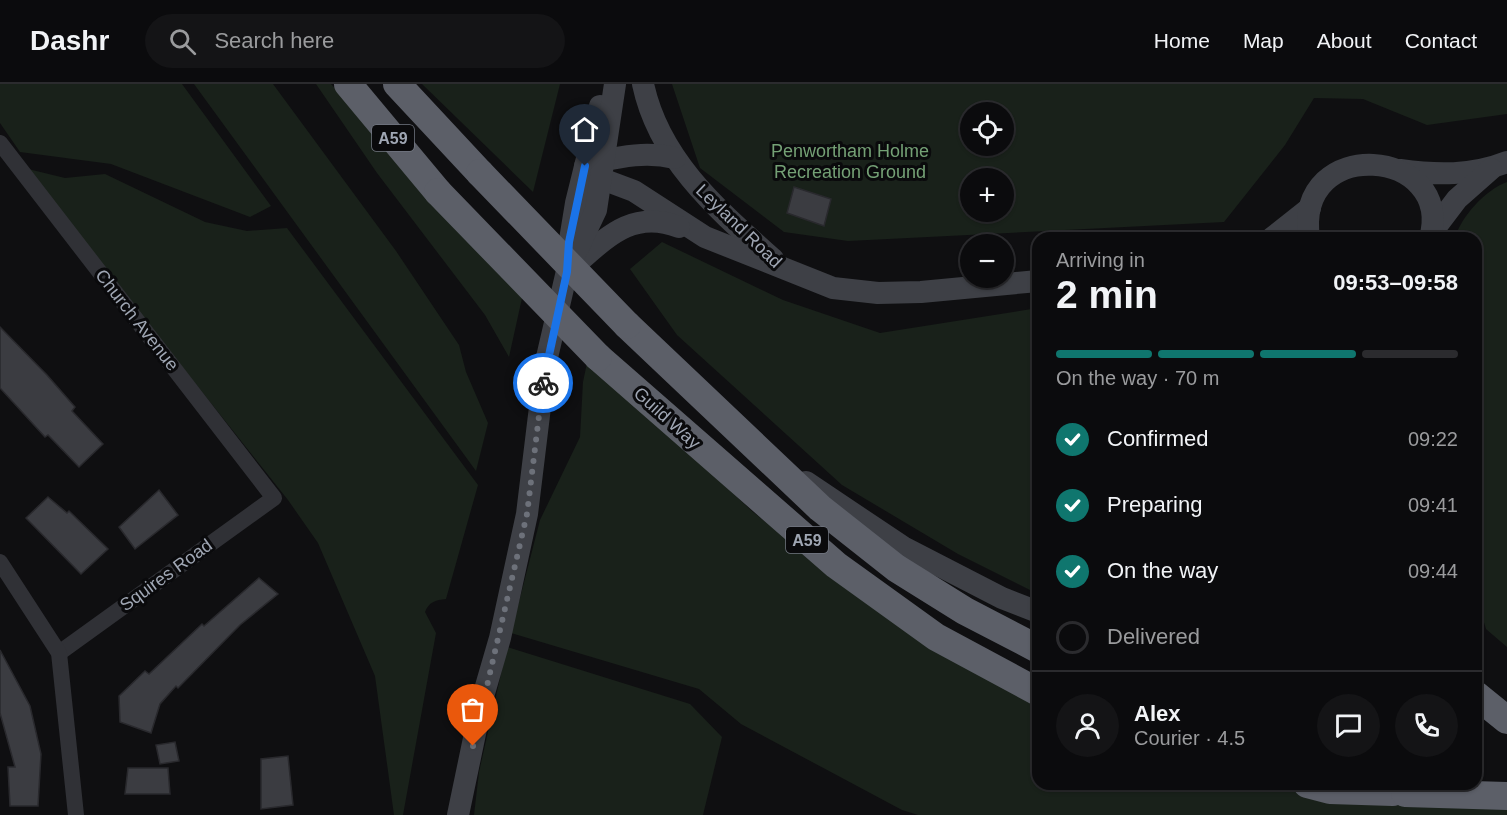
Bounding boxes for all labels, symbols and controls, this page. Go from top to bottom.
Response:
search box [145,14,565,68]
text: Dashr [30,25,109,56]
icon: search [166,25,199,58]
text: Search here [214,28,334,53]
text: Home [1154,29,1210,52]
text: Map [1243,29,1284,52]
text: About [1317,29,1372,52]
text: Contact [1405,29,1477,52]
map controls [960,102,1014,288]
button: locate [960,102,1014,156]
pin [559,104,610,166]
icon: home [568,113,601,146]
road number: A59 [372,125,414,151]
park label: Penwortham Holme Recreation Ground [771,141,929,182]
button: + [960,168,1014,222]
street label: Leyland Road [692,180,786,272]
button: − [960,234,1014,288]
text: Arriving in [1056,249,1145,271]
street label: Church Avenue [91,265,183,375]
text: 09:53–09:58 [1333,270,1458,295]
text: 2 min [1056,273,1158,316]
courier [513,353,573,413]
icon: bike [527,367,560,400]
text: On the way · 70 m [1056,367,1219,389]
street label: Guild Way [630,383,704,453]
icon: check [1056,423,1089,456]
text: Confirmed [1107,426,1208,451]
text: 09:22 [1408,428,1458,450]
icon: check [1056,489,1089,522]
text: Preparing [1107,492,1202,517]
text: 09:41 [1408,494,1458,516]
road number: A59 [786,527,828,553]
street label: Squires Road [116,535,216,615]
icon: check [1056,555,1089,588]
text: On the way [1107,558,1218,583]
text: 09:44 [1408,560,1458,582]
text: Delivered [1107,624,1200,649]
pin [447,684,498,746]
icon: bag [456,693,489,726]
button: person [1056,694,1119,757]
button: chat [1317,694,1380,757]
button: phone [1395,694,1458,757]
text: Alex [1134,701,1180,726]
text: Courier · 4.5 [1134,727,1245,749]

